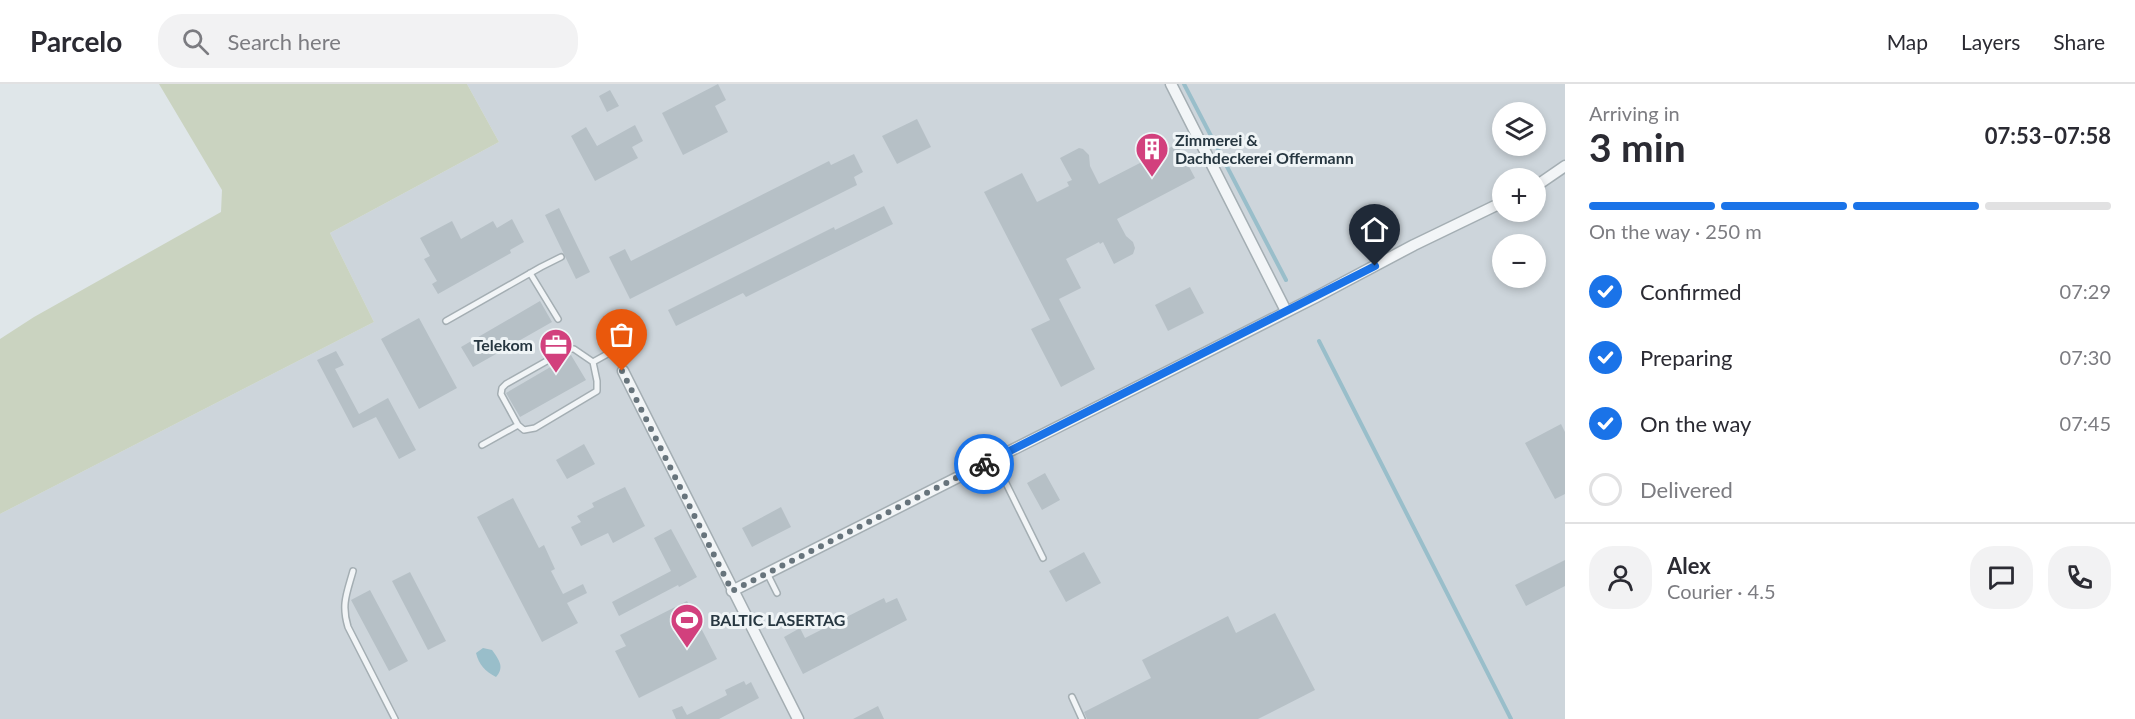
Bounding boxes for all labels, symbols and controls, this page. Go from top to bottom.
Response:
search box [158,14,578,68]
text: Parcelo [30,24,122,58]
icon: search [179,25,212,58]
text: Search here [227,28,341,55]
text: Map [1887,29,1928,54]
text: Layers [1961,29,2020,54]
text: Share [2053,29,2105,54]
text: Arriving in [1589,101,1680,125]
map controls [1492,102,1546,288]
button: layers [1492,102,1546,156]
text: 07:53–07:58 [1985,122,2111,149]
text: 3 min [1589,124,1686,170]
place label: Zimmerei & Dachdeckerei Offermann [1175,130,1354,167]
building icon: Zimmerei & Dachdeckerei Offermann [1134,131,1170,178]
button: + [1492,168,1546,222]
pin [1349,204,1400,266]
icon: home [1358,213,1391,246]
text: On the way · 250 m [1589,219,1762,243]
button: − [1492,234,1546,288]
icon: check [1589,275,1622,308]
text: Confirmed [1640,278,1742,305]
text: 07:29 [2060,279,2111,303]
pin [596,309,647,371]
icon: bag [605,318,638,351]
office icon: Telekom [538,327,574,374]
place label: Telekom [474,335,533,354]
icon: check [1589,341,1622,374]
text: Preparing [1640,344,1732,371]
text: 07:30 [2060,345,2111,369]
icon: check [1589,407,1622,440]
text: On the way [1640,410,1751,437]
text: 07:45 [2060,411,2111,435]
courier [954,434,1014,494]
icon: bike [968,448,1001,481]
text: Delivered [1640,476,1733,503]
button: person [1589,546,1652,609]
button: chat [1970,546,2033,609]
button: phone [2048,546,2111,609]
text: Alex [1667,552,1711,579]
text: Courier · 4.5 [1667,579,1776,603]
sports icon: BALTIC LASERTAG [669,602,705,649]
place label: BALTIC LASERTAG [710,610,845,629]

